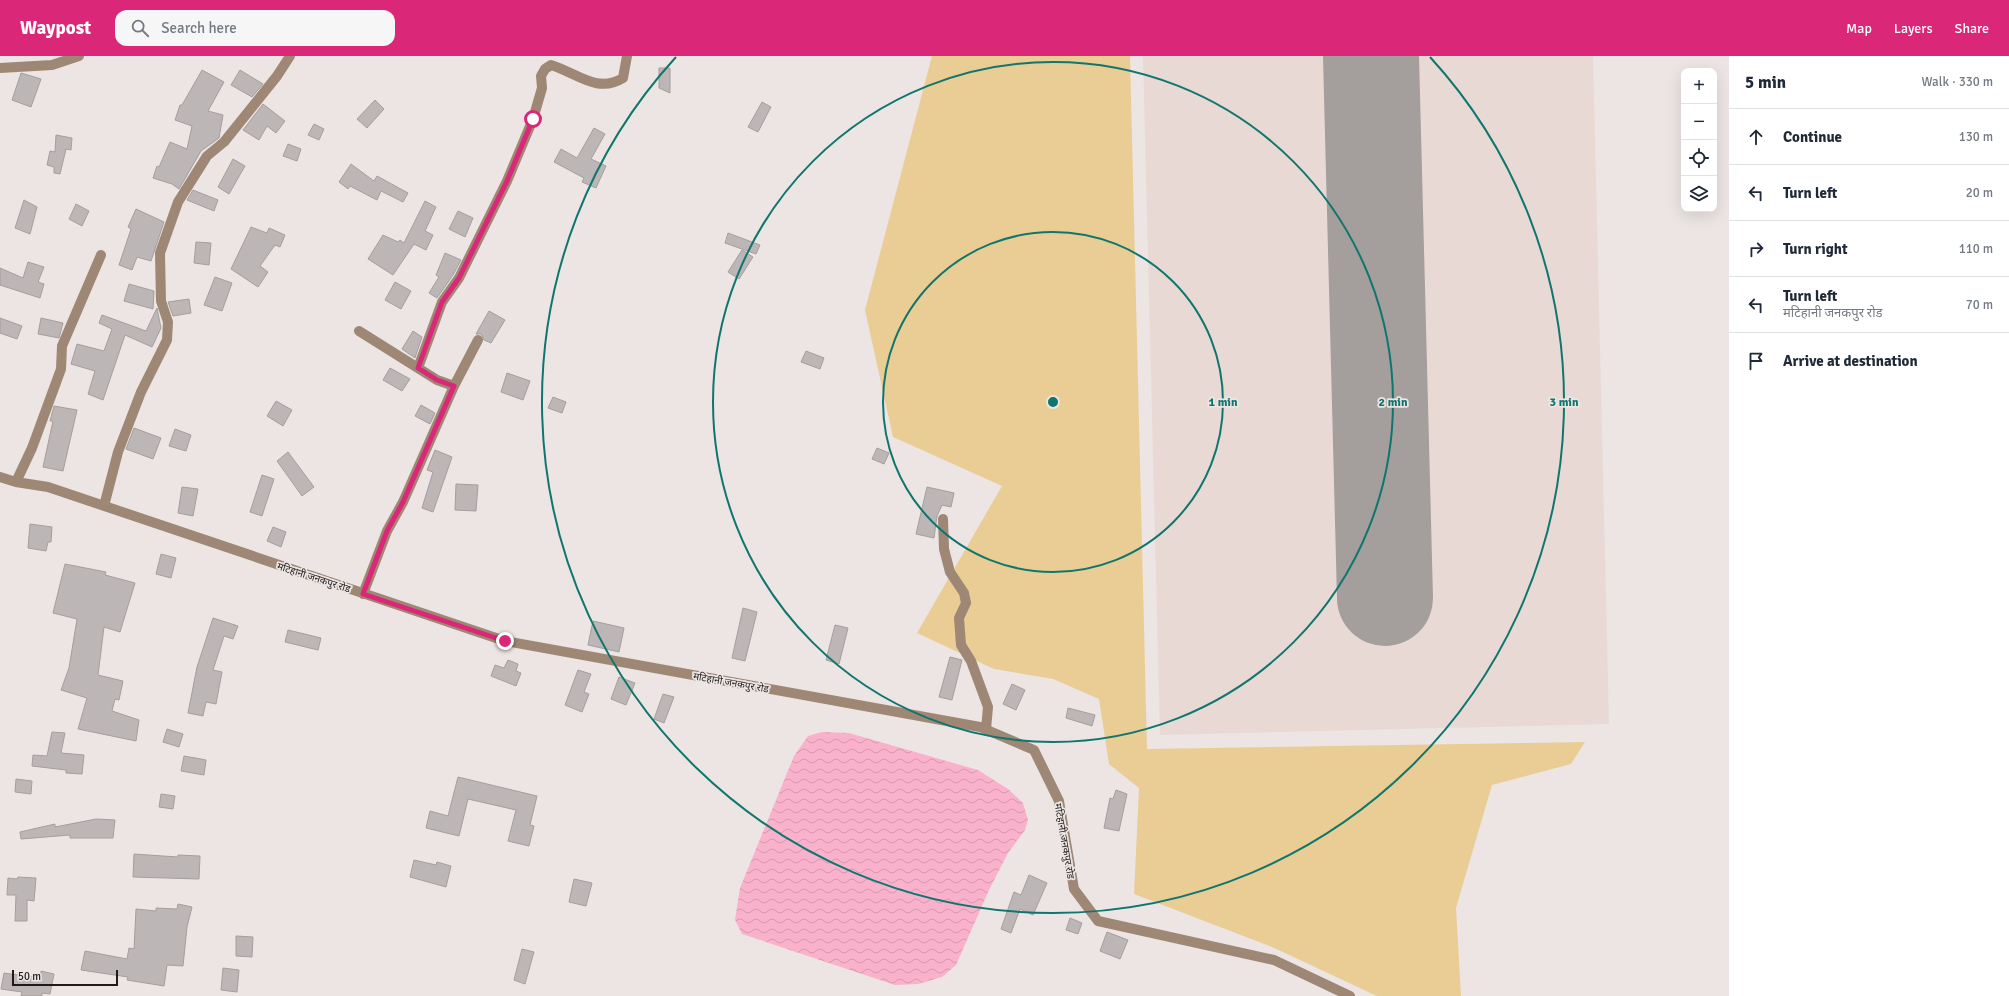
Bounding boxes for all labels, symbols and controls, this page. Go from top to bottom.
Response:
search box [115,10,395,46]
text: Waypost [20,16,91,40]
icon: search [129,17,151,39]
text: Search here [161,19,237,37]
text: Map [1846,20,1872,37]
text: Layers [1894,20,1933,37]
text: Share [1955,20,1989,37]
map controls [1681,68,1717,212]
button: + [1681,68,1717,104]
text: 5 min [1745,72,1786,93]
text: Walk · 330 m [1922,74,1993,90]
button: − [1681,104,1717,140]
route start [524,110,542,128]
icon: ahead [1745,126,1767,148]
text: Continue [1783,128,1842,146]
text: 130 m [1959,129,1993,145]
button: locate [1681,140,1717,176]
button: layers [1681,176,1717,212]
icon: left [1745,182,1767,204]
text: Turn left [1783,184,1837,202]
text: 20 m [1966,185,1993,201]
icon: right [1745,238,1767,260]
text: Turn right [1783,240,1848,258]
text: 110 m [1959,241,1993,257]
text: Turn left [1783,287,1837,305]
icon: left [1745,294,1767,316]
text: 70 m [1966,297,1993,313]
text: मटिहानी जनकपुर रोड [1783,305,1882,321]
icon: arrive [1745,350,1767,372]
text: Arrive at destination [1783,352,1918,370]
centre of rings [1046,395,1060,409]
text: 1 min [1209,395,1238,410]
text: 2 min [1379,395,1408,410]
text: 3 min [1550,395,1579,410]
street label: मटिहानी जनकपुर रोड [275,560,353,596]
route end [496,632,514,650]
street label: मटिहानी जनकपुर रोड [692,670,770,696]
street label: मटिहानी जनकपुर रोड [1051,802,1077,881]
scale bar [12,968,118,987]
text: 50 m [18,970,41,983]

